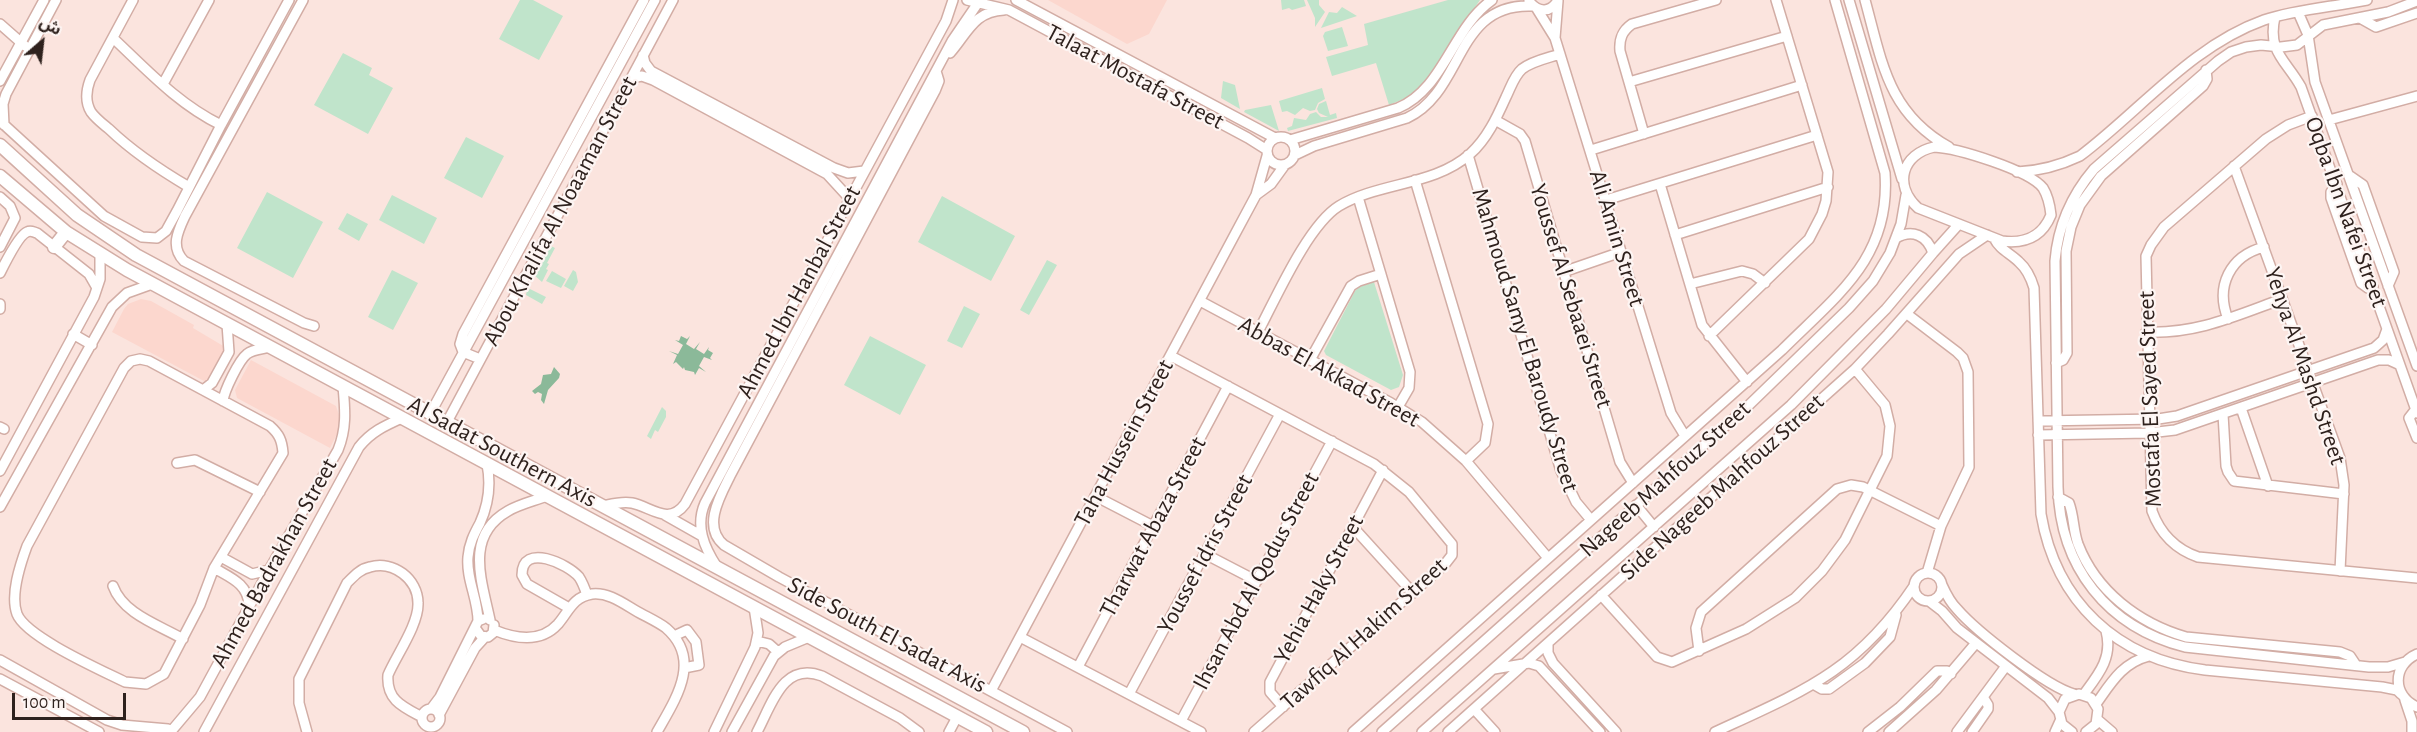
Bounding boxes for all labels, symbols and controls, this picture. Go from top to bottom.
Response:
north arrow [12,12,72,72]
text: ش [37,14,64,38]
street label: Talaat Mostafa Street [1041,18,1229,136]
street label: Abou Khalifa Al Noaaman Street [477,71,643,351]
street label: Oqba Ibn Nafei Street [2298,113,2394,311]
street label: Ali Amin Street [1583,166,1651,310]
street label: Ahmed Ibn Hanbal Street [731,181,867,403]
street label: Youssef Al Sebaaei Street [1523,181,1619,411]
street label: Mahmoud Samy El Baroudy Street [1465,185,1585,495]
street label: Yehya Al Mashd Street [2258,263,2352,469]
street label: Mostafa El Sayed Street [2132,290,2168,508]
street label: Abbas El Akkad Street [1233,310,1425,434]
street label: Taha Hussein Street [1068,355,1180,531]
street label: Side Nageeb Mahfouz Street [1614,388,1830,586]
street label: Al Sadat Southern Axis [403,390,601,514]
street label: Nageeb Mahfouz Street [1573,395,1757,563]
street label: Tharwat Abaza Street [1093,432,1213,622]
street label: Ahmed Badrakhan Street [204,453,344,673]
street label: Ihsan Abd Al Qodus Street [1186,467,1326,695]
street label: Youssef Idris Street [1151,469,1259,639]
street label: Yehia Haky Street [1268,510,1370,668]
street label: Tawfiq Al Hakim Street [1275,552,1453,716]
street label: Side South El Sadat Axis [783,570,991,700]
scale bar [15,681,129,719]
text: 100 m [23,694,66,712]

